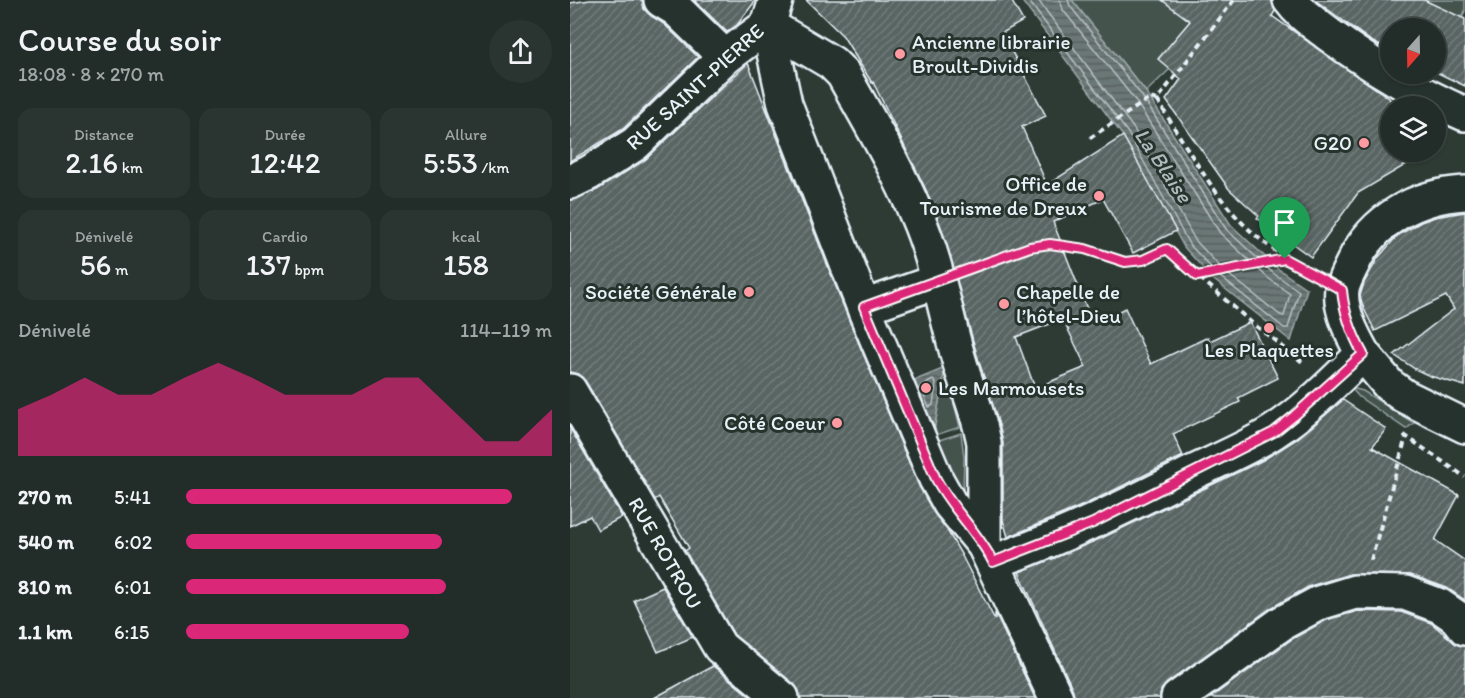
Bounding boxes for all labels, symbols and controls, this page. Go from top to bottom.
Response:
street label: RUE SAINT-PIERRE [621,18,769,155]
north arrow [1380,18,1446,84]
map controls [1380,18,1446,162]
text: Course du soir [18,20,221,59]
button: share [489,20,552,83]
place label: Ancienne librairie Broult-Dividis [912,29,1070,78]
marker: Ancienne librairie Broult-Dividis [893,47,907,61]
text: 18:08 · 8 × 270 m [18,62,164,86]
button: layers [1380,96,1446,162]
water label: La Blaise [1129,123,1199,209]
text: Distance [74,125,134,144]
text: Durée [264,125,306,144]
text: Allure [445,125,487,144]
place label: G20 [1314,130,1352,155]
marker: G20 [1357,136,1371,150]
text: 2.16 [65,144,118,181]
text: 12:42 [250,144,320,181]
text: 5:53 [423,144,478,181]
text: km [118,158,143,177]
text: /km [478,158,509,177]
place label: Office de Tourisme de Dreux [919,171,1088,220]
marker: Office de Tourisme de Dreux [1092,189,1106,203]
pin [1259,197,1310,259]
icon: arrive [1268,206,1301,239]
text: Dénivelé [75,227,133,246]
text: Cardio [262,227,308,246]
text: kcal [452,227,480,246]
text: 56 [80,246,111,283]
text: 137 [246,246,291,283]
text: 158 [443,246,489,283]
text: m [111,260,128,279]
text: bpm [291,260,324,279]
place label: Société Générale [585,279,737,304]
place label: Chapelle de l’hôtel-Dieu [1016,279,1121,328]
marker: Société Générale [742,285,756,299]
marker: Chapelle de l’hôtel-Dieu [997,297,1011,311]
text: Dénivelé [18,318,91,342]
text: 114–119 m [460,318,552,342]
marker: Les Plaquettes [1262,321,1276,335]
place label: Les Plaquettes [1204,337,1334,362]
place label: Les Marmousets [938,375,1084,400]
marker: Les Marmousets [919,381,933,395]
place label: Côté Coeur [724,410,826,435]
marker: Côté Coeur [830,416,844,430]
text: 270 m [18,485,72,509]
text: 5:41 [114,485,151,509]
street label: RUE ROTROU [623,492,707,613]
text: 540 m [18,530,74,554]
text: 6:02 [114,530,152,554]
text: 810 m [18,575,72,599]
text: 6:01 [114,575,151,599]
text: 1.1 km [18,620,72,644]
text: 6:15 [114,620,149,644]

